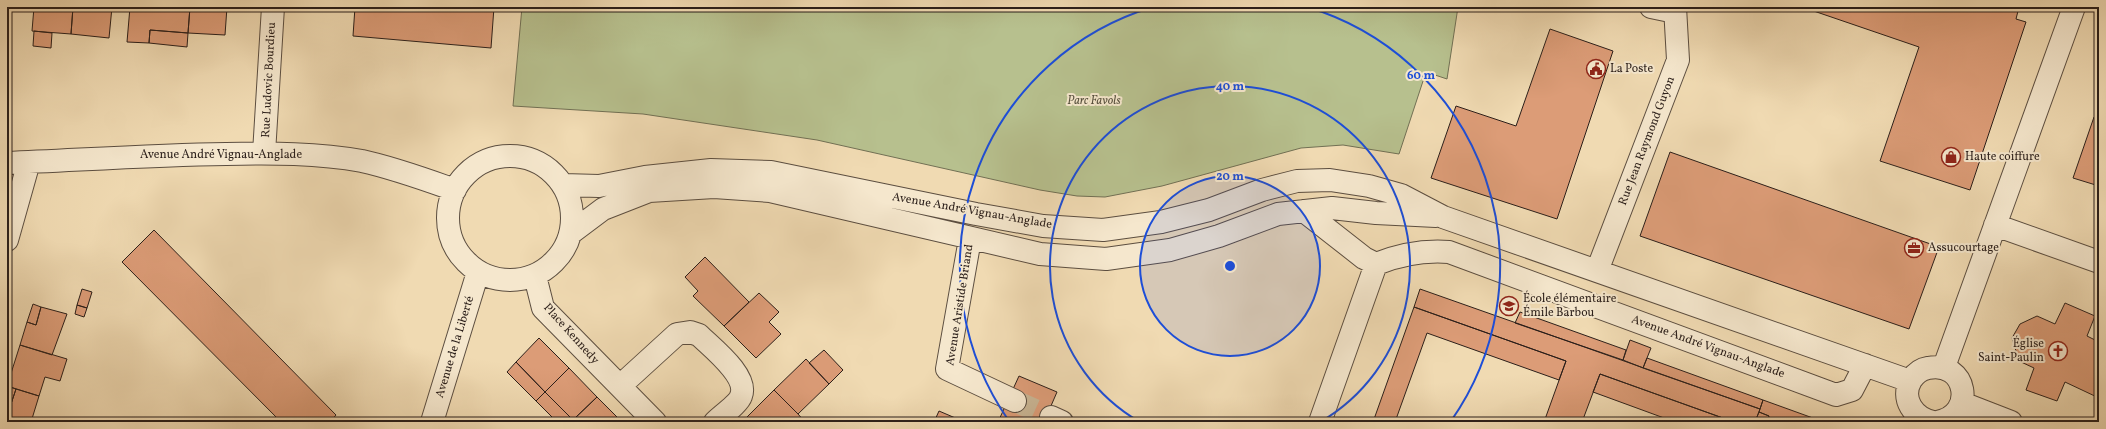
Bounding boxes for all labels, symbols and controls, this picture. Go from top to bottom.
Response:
street label: Rue Ludovic Bourdieu [258,22,280,138]
public building icon: La Poste [1585,58,1607,80]
place label: La Poste [1610,61,1653,77]
text: 60 m [1407,68,1435,84]
street label: Rue Jean Raymond Guyon [1615,74,1679,208]
text: 40 m [1216,79,1245,95]
park label: Parc Favols [1067,93,1121,109]
shop icon: Haute coiffure [1940,146,1962,168]
street label: Avenue André Vignau-Anglade [140,147,302,163]
place label: Haute coiffure [1965,149,2040,165]
text: 20 m [1216,169,1244,185]
street label: Avenue André Vignau-Anglade [891,189,1054,233]
office icon: Assucourtage [1903,237,1925,259]
place label: Assucourtage [1928,240,1999,256]
street label: Avenue Aristide Briand [943,243,978,367]
centre of rings [1223,259,1237,273]
place label: École élémentaire Émile Barbou [1523,290,1617,321]
street label: Avenue de la Liberté [432,294,478,400]
school or university icon: École élémentaire Émile Barbou [1498,295,1520,317]
street label: Place Kennedy [539,300,603,368]
street label: Avenue André Vignau-Anglade [1629,312,1787,382]
place label: Église Saint-Paulin [1978,335,2044,366]
church icon: Église Saint-Paulin [2047,340,2069,362]

